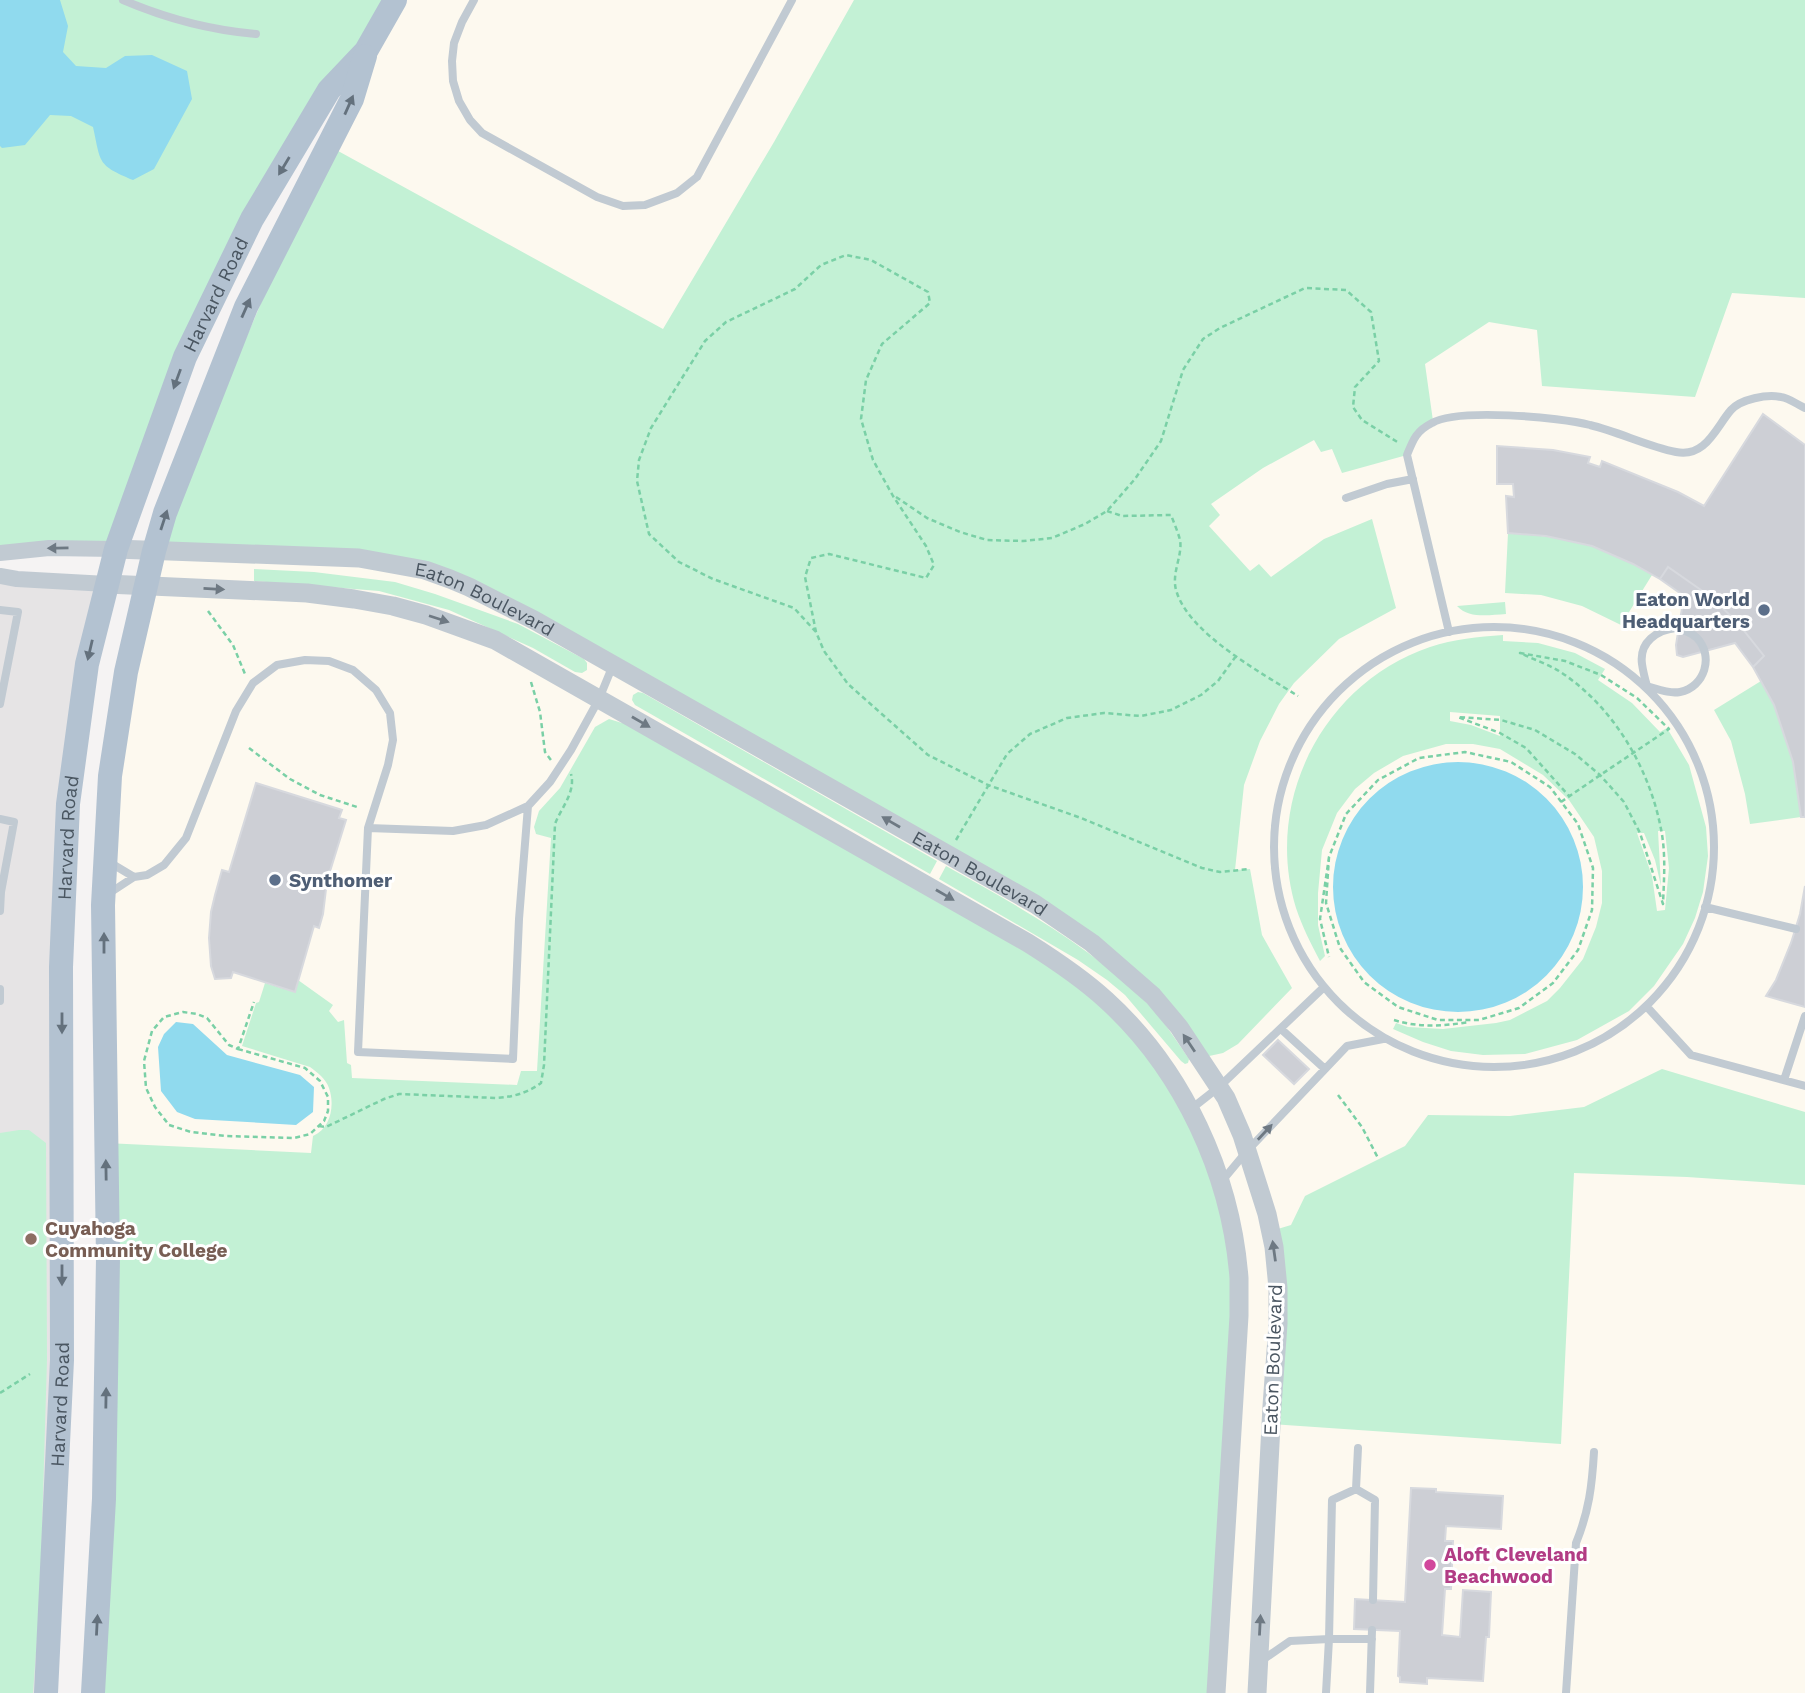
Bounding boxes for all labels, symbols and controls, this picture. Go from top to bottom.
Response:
one-way arrow [343,95,355,115]
one-way arrow [278,156,290,175]
street label: Harvard Road [178,233,253,356]
one-way arrow [240,298,252,318]
one-way arrow [172,368,183,389]
one-way arrow [159,509,169,530]
one-way arrow [47,542,69,554]
street label: Eaton Boulevard [413,557,559,641]
one-way arrow [203,583,225,594]
place label: Eaton World Headquarters [1622,588,1750,633]
marker: Eaton World Headquarters [1756,602,1772,618]
one-way arrow [428,614,449,625]
one-way arrow [85,639,96,661]
one-way arrow [631,716,651,728]
street label: Harvard Road [52,774,83,900]
one-way arrow [881,817,901,829]
street label: Eaton Boulevard [908,825,1052,921]
place label: Synthomer [289,869,393,892]
marker: Synthomer [267,872,283,888]
one-way arrow [936,889,955,901]
one-way arrow [98,931,109,953]
one-way arrow [56,1012,68,1034]
one-way arrow [1183,1033,1196,1052]
one-way arrow [1257,1124,1273,1141]
one-way arrow [101,1159,112,1181]
place label: Cuyahoga Community College [45,1217,228,1262]
marker: Cuyahoga Community College [23,1231,39,1247]
one-way arrow [1268,1240,1279,1262]
one-way arrow [56,1264,68,1286]
street label: Eaton Boulevard [1259,1284,1287,1436]
street label: Harvard Road [45,1342,74,1467]
one-way arrow [100,1386,112,1408]
place label: Aloft Cleveland Beachwood [1444,1543,1588,1588]
marker: Aloft Cleveland Beachwood [1422,1557,1438,1573]
one-way arrow [92,1614,103,1636]
one-way arrow [1255,1614,1266,1636]

